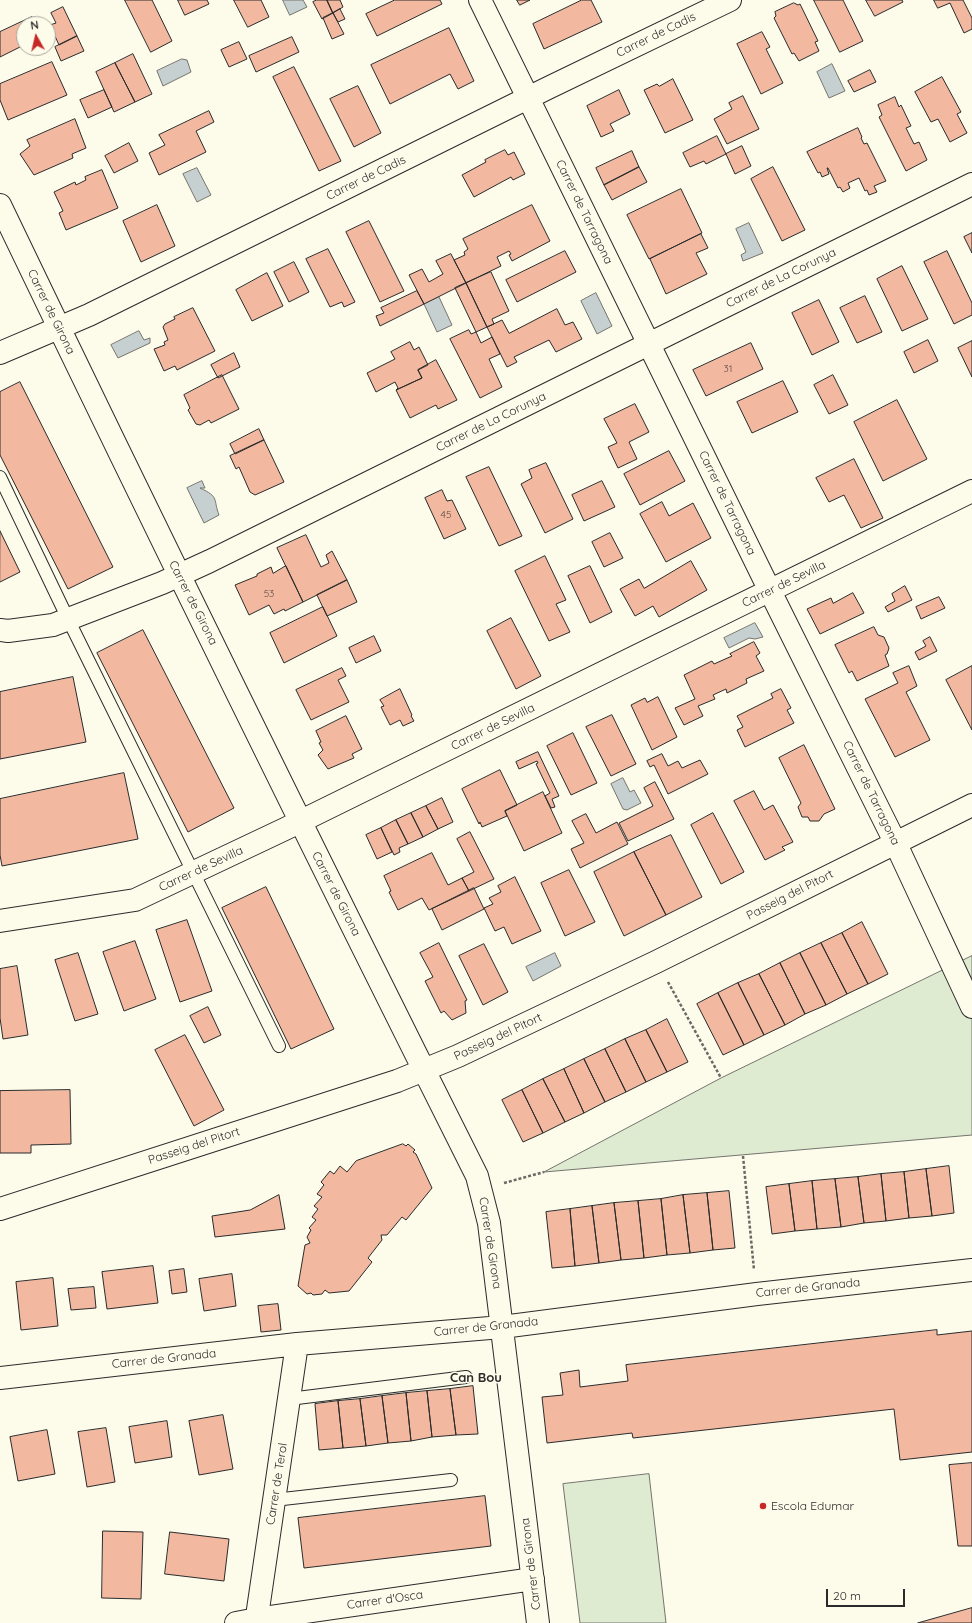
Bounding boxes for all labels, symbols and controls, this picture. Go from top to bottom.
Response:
street label: Carrer de Cadis [614,10,698,60]
north arrow [16,16,56,56]
text: N [29,18,39,33]
street label: Carrer de Cadis [324,153,408,203]
street label: Carrer de Tarragona [552,157,616,267]
street label: Carrer de La Corunya [724,245,838,311]
street label: Carrer de Girona [24,267,78,357]
house number: 31 [724,363,732,375]
street label: Carrer de La Corunya [434,389,548,455]
street label: Carrer de Tarragona [695,448,759,558]
house number: 45 [441,509,451,521]
street label: Carrer de Girona [166,558,220,648]
street label: Carrer de Sevilla [740,558,828,610]
house number: 53 [264,588,274,600]
street label: Carrer de Sevilla [449,701,537,753]
street label: Carrer de Tarragona [839,738,903,848]
street label: Carrer de Sevilla [157,843,245,895]
street label: Carrer de Girona [309,849,363,939]
street label: Passeig del Pitort [744,867,836,923]
street label: Passeig del Pitort [452,1010,544,1064]
street label: Passeig del Pitort [146,1124,242,1168]
street label: Carrer de Girona [476,1196,504,1290]
street label: Carrer de Granada [755,1275,861,1301]
street label: Carrer de Granada [433,1314,539,1340]
street label: Carrer de Granada [111,1346,217,1372]
district label: Can Bou [450,1370,502,1386]
street label: Carrer de Terol [263,1442,291,1526]
place label: Escola Edumar [771,1499,854,1513]
marker: Escola Edumar [758,1501,768,1511]
street label: Carrer de Girona [518,1517,544,1611]
scale bar [828,1581,907,1607]
street label: Carrer d'Osca [346,1588,424,1612]
text: 20 m [833,1588,861,1603]

